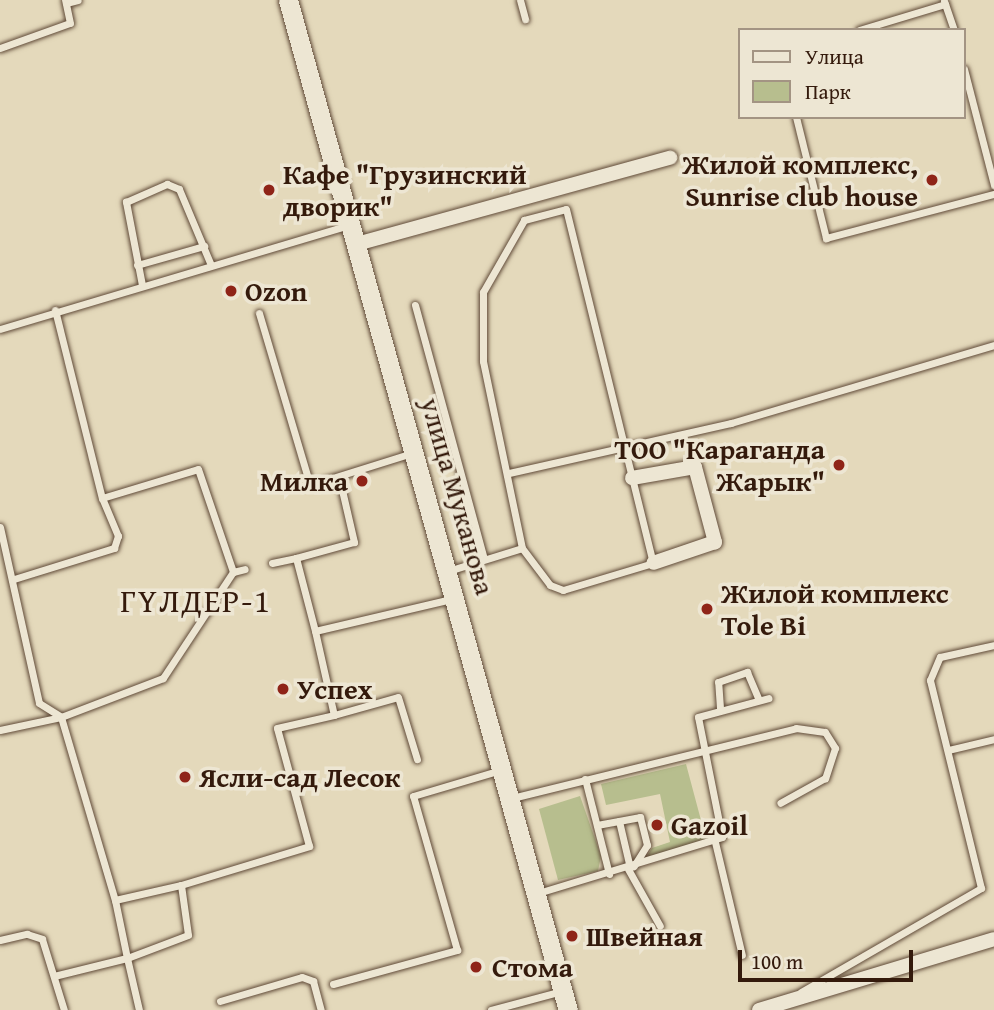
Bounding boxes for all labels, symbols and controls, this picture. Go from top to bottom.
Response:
legend [738,28,966,119]
text: Улица [805,41,864,72]
text: Парк [805,76,851,107]
place label: Жилой комплекс, Sunrise club house [682,147,918,213]
place label: Кафе "Грузинский дворик" [283,157,526,223]
marker: Жилой комплекс, Sunrise club house [924,172,940,188]
marker: Кафе "Грузинский дворик" [261,182,277,198]
place label: Ozon [245,274,307,308]
marker: Ozon [223,283,239,299]
street label: улица Муканова [414,394,502,598]
place label: ТОО "Караганда Жарык" [615,432,825,498]
marker: ТОО "Караганда Жарык" [831,457,847,473]
place label: Милка [260,464,348,498]
marker: Милка [354,473,370,489]
place label: Жилой комплекс Tole Bi [721,576,949,642]
district label: ГҮЛДЕР-1 [121,582,271,620]
marker: Жилой комплекс Tole Bi [699,601,715,617]
place label: Успех [297,672,372,706]
marker: Успех [275,681,291,697]
place label: Ясли-сад Лесок [199,760,400,794]
marker: Ясли-сад Лесок [177,769,193,785]
place label: Gazoil [671,808,748,842]
marker: Gazoil [649,817,665,833]
place label: Швейная [586,919,703,953]
marker: Швейная [564,928,580,944]
scale bar [742,936,917,980]
text: 100 m [751,946,803,977]
place label: Стома [492,950,573,984]
marker: Стома [466,957,486,977]

